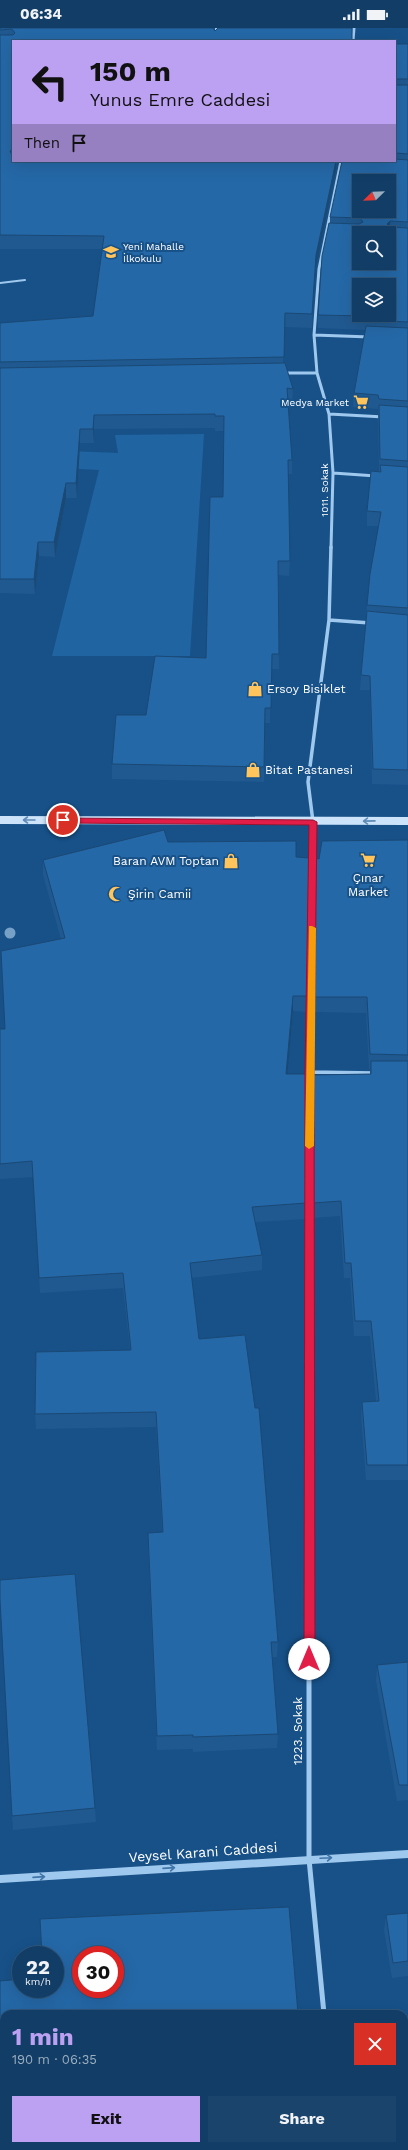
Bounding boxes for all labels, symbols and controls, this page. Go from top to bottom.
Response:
text: 06:34 [20,5,62,23]
text: 150 m [90,55,171,88]
icon: left [24,56,76,108]
text: Yunus Emre Caddesi [90,89,270,110]
icon: arrive [68,132,90,154]
text: Then [24,134,60,152]
north arrow [352,174,396,218]
map controls [352,174,396,322]
button: search [352,226,396,270]
place label: Yeni Mahalle İlkokulu [123,241,184,264]
school or university icon: Yeni Mahalle İlkokulu [102,243,120,261]
button: layers [352,278,396,322]
supermarket icon: Medya Market [352,393,370,411]
place label: Medya Market [281,397,350,408]
street label: 1011. Sokak [319,463,330,517]
shop icon: Ersoy Bisiklet [246,680,264,698]
place label: Ersoy Bisiklet [267,682,345,696]
shop icon: Bitat Pastanesi [244,761,262,779]
place label: Bitat Pastanesi [265,763,353,777]
pin [46,803,80,837]
icon: arrive [52,809,74,831]
one-way arrow [23,816,36,824]
one-way arrow [363,817,376,825]
supermarket icon: Çınar Market [359,851,377,869]
shop icon: Baran AVM Toptan [222,852,240,870]
place label: Baran AVM Toptan [113,854,219,868]
place label: Çınar Market [348,871,388,899]
mosque icon: Şirin Camii [107,885,125,903]
place label: Şirin Camii [128,887,191,901]
position arrow [288,1638,330,1680]
street label: 1223. Sokak [291,1697,305,1765]
street label: Veysel Karani Caddesi [128,1839,278,1865]
one-way arrow [319,1854,332,1862]
one-way arrow [162,1864,175,1872]
one-way arrow [32,1873,45,1880]
speed limit sign: 30 [72,1946,124,1998]
text: 22 [26,1955,50,1979]
text: km/h [25,1976,51,1987]
text: 1 min [12,2023,74,2051]
button: close [354,2023,396,2065]
text: 190 m · 06:35 [12,2052,97,2067]
button: Exit [12,2096,200,2142]
button: Share [208,2096,396,2142]

